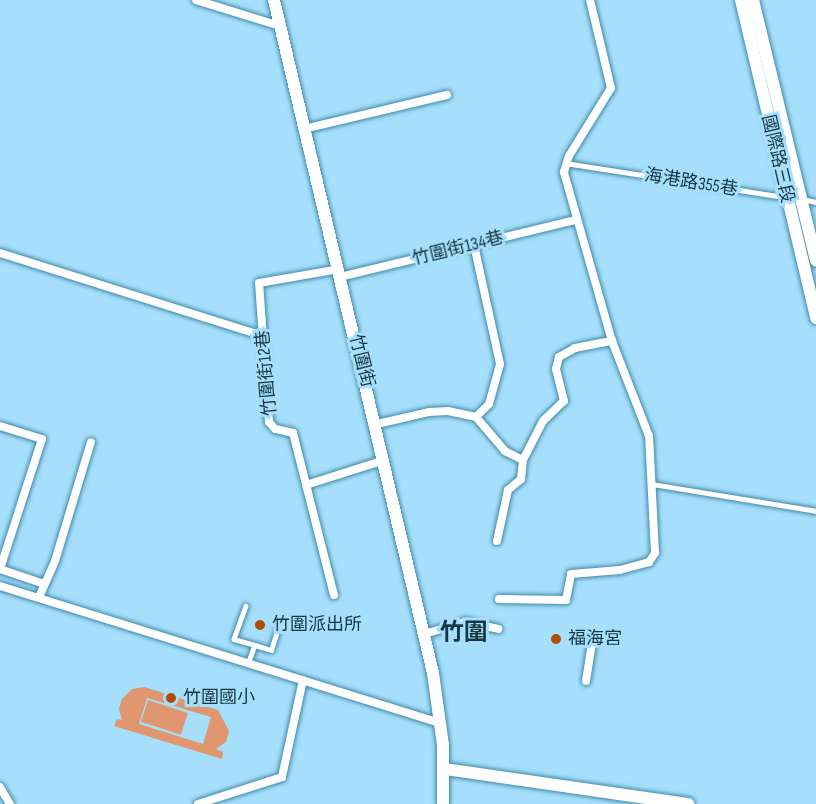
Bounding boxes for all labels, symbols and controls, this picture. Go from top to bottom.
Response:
street label: 國際路三段 [756,113,798,205]
street label: 海港路355巷 [643,165,739,201]
street label: 竹圍街134巷 [410,227,506,271]
street label: 竹圍街12巷 [252,329,282,417]
street label: 竹圍街 [344,332,378,390]
place label: 竹圍派出所 [272,614,362,636]
marker: 竹圍派出所 [253,618,267,632]
district label: 竹圍 [440,619,488,647]
place label: 福海宮 [568,628,622,650]
marker: 福海宮 [549,632,563,646]
place label: 竹圍國小 [183,687,255,709]
marker: 竹圍國小 [164,691,178,705]

